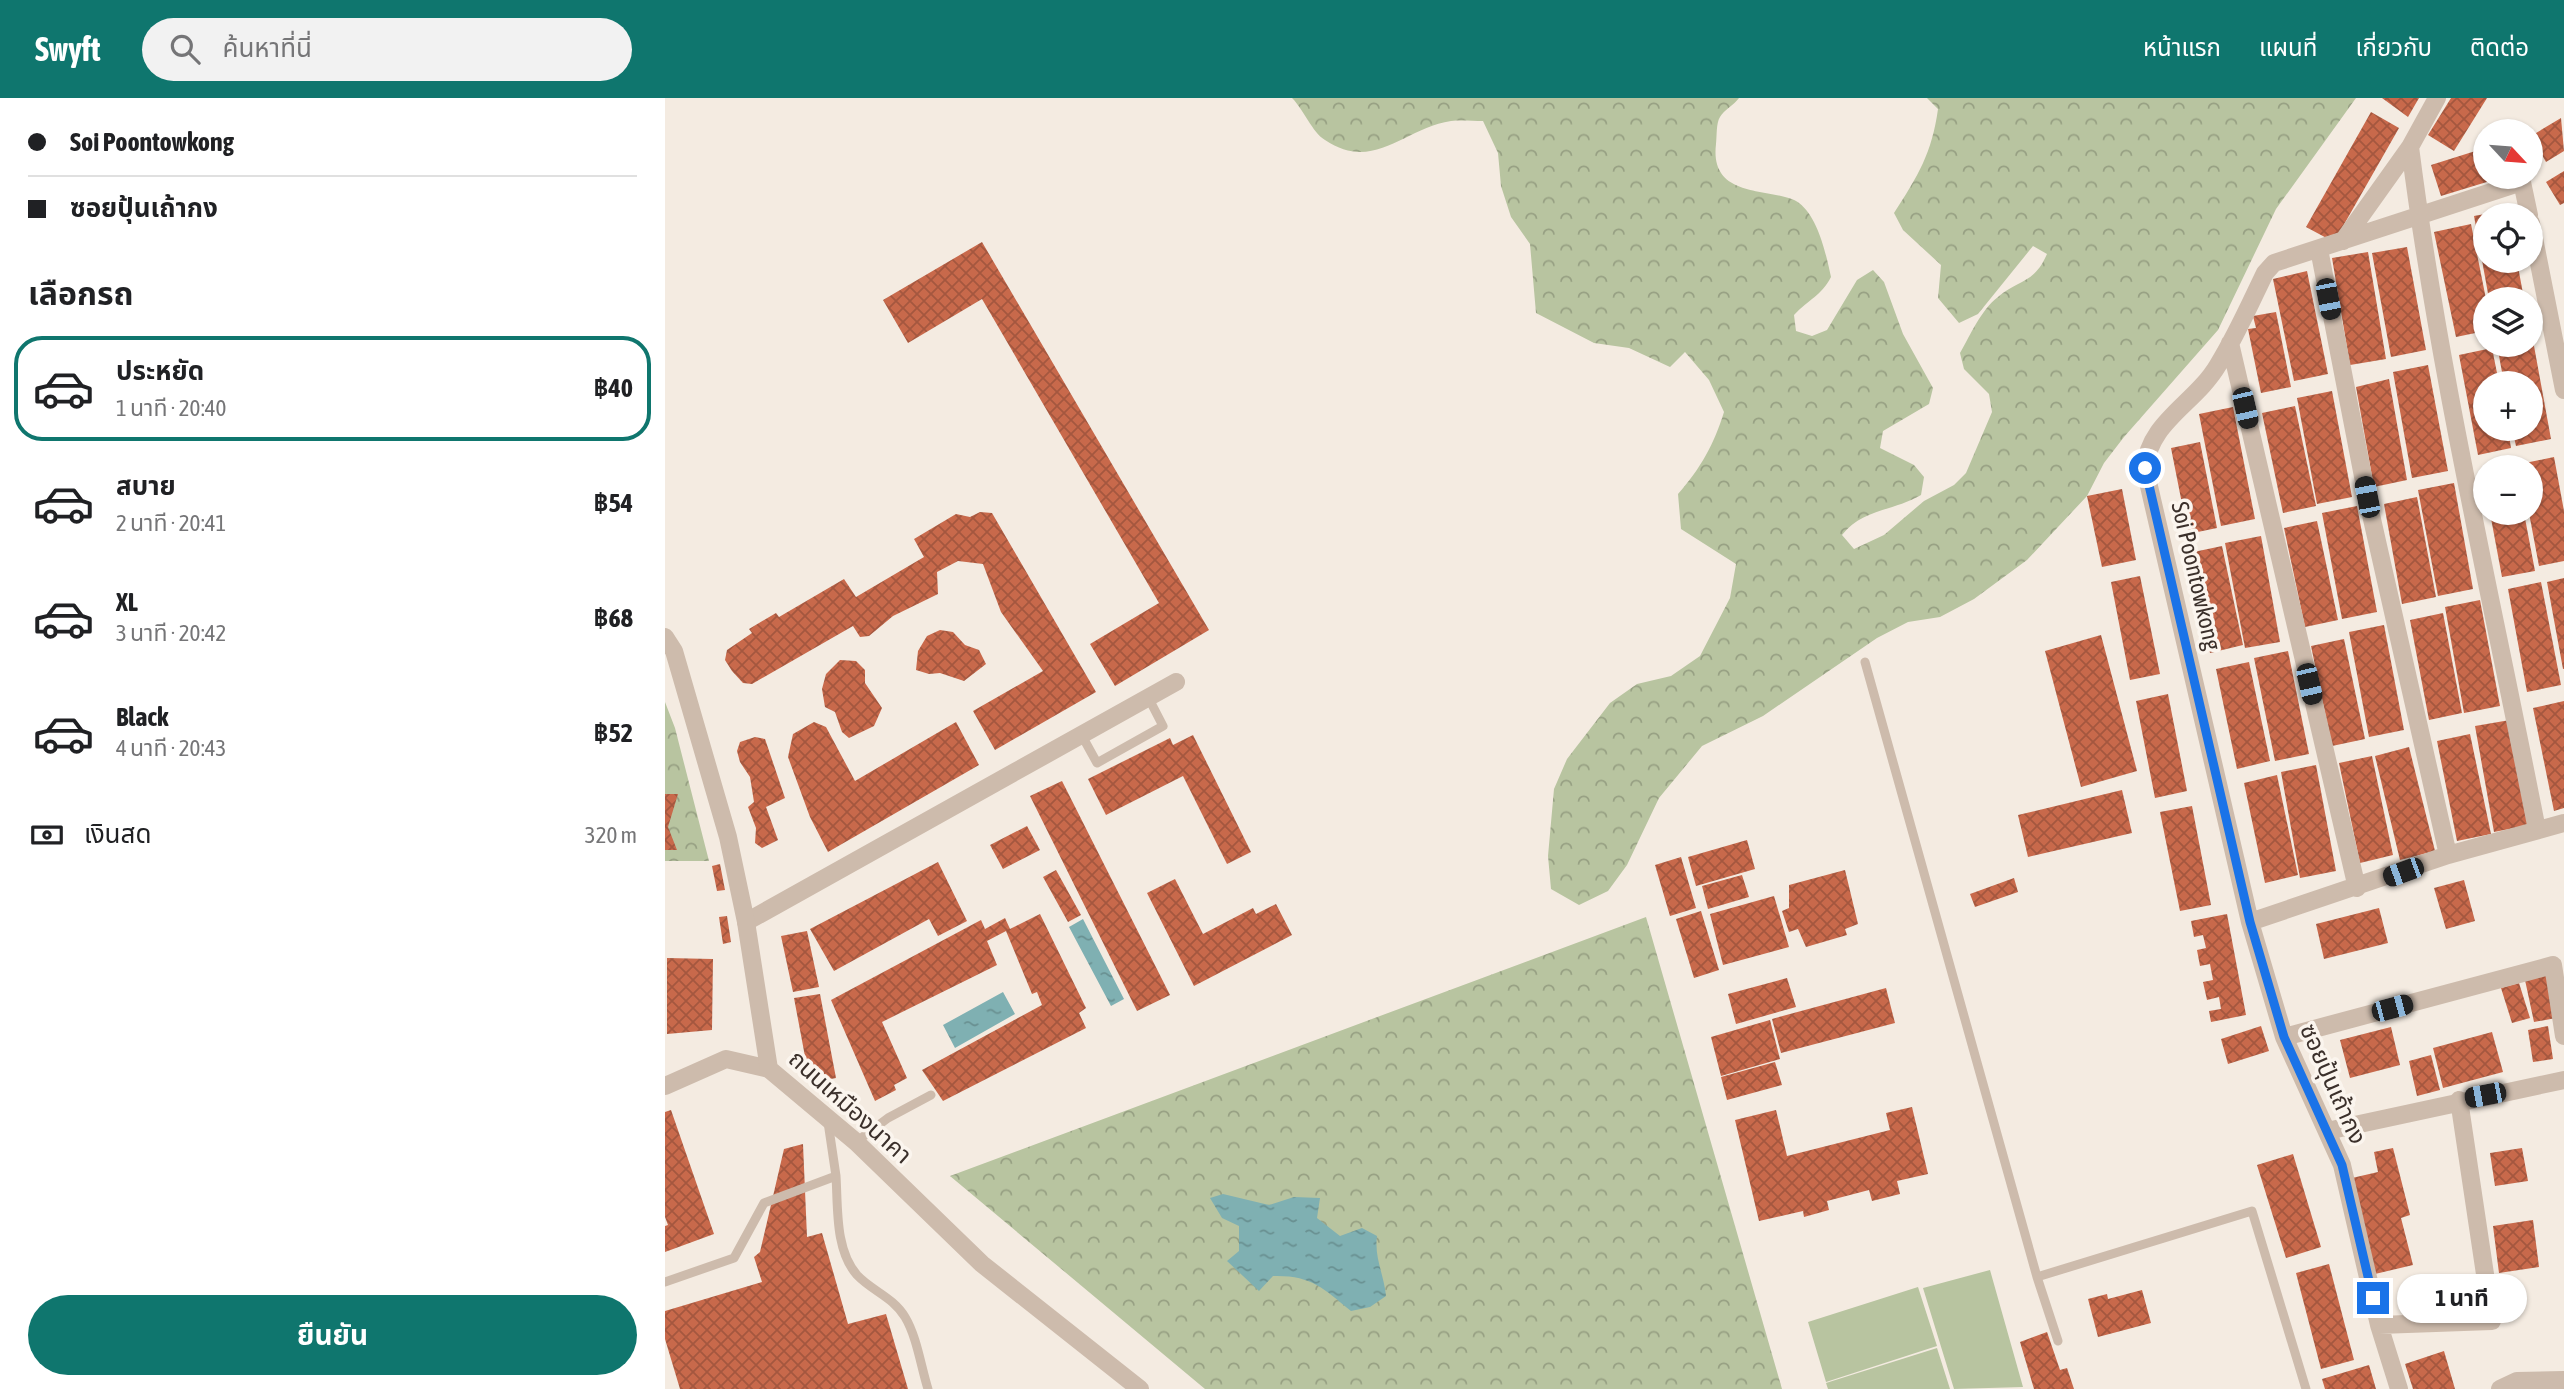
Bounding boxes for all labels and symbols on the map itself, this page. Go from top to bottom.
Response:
north arrow [2473,119,2543,189]
car [2314,276,2343,322]
car [2231,385,2260,431]
route start [2129,452,2161,484]
car [2353,474,2382,520]
street label: Soi Poontowkong [2166,499,2227,653]
car [2295,661,2324,707]
car [2380,855,2427,889]
car [2369,992,2416,1024]
street label: ซอยปุ้นเถ้ากง [2293,1019,2372,1149]
street label: ถนนเหมืองนาคา [784,1045,917,1169]
car [2463,1081,2508,1109]
callout: 1 นาที [2397,1274,2527,1322]
route end [2357,1282,2389,1314]

